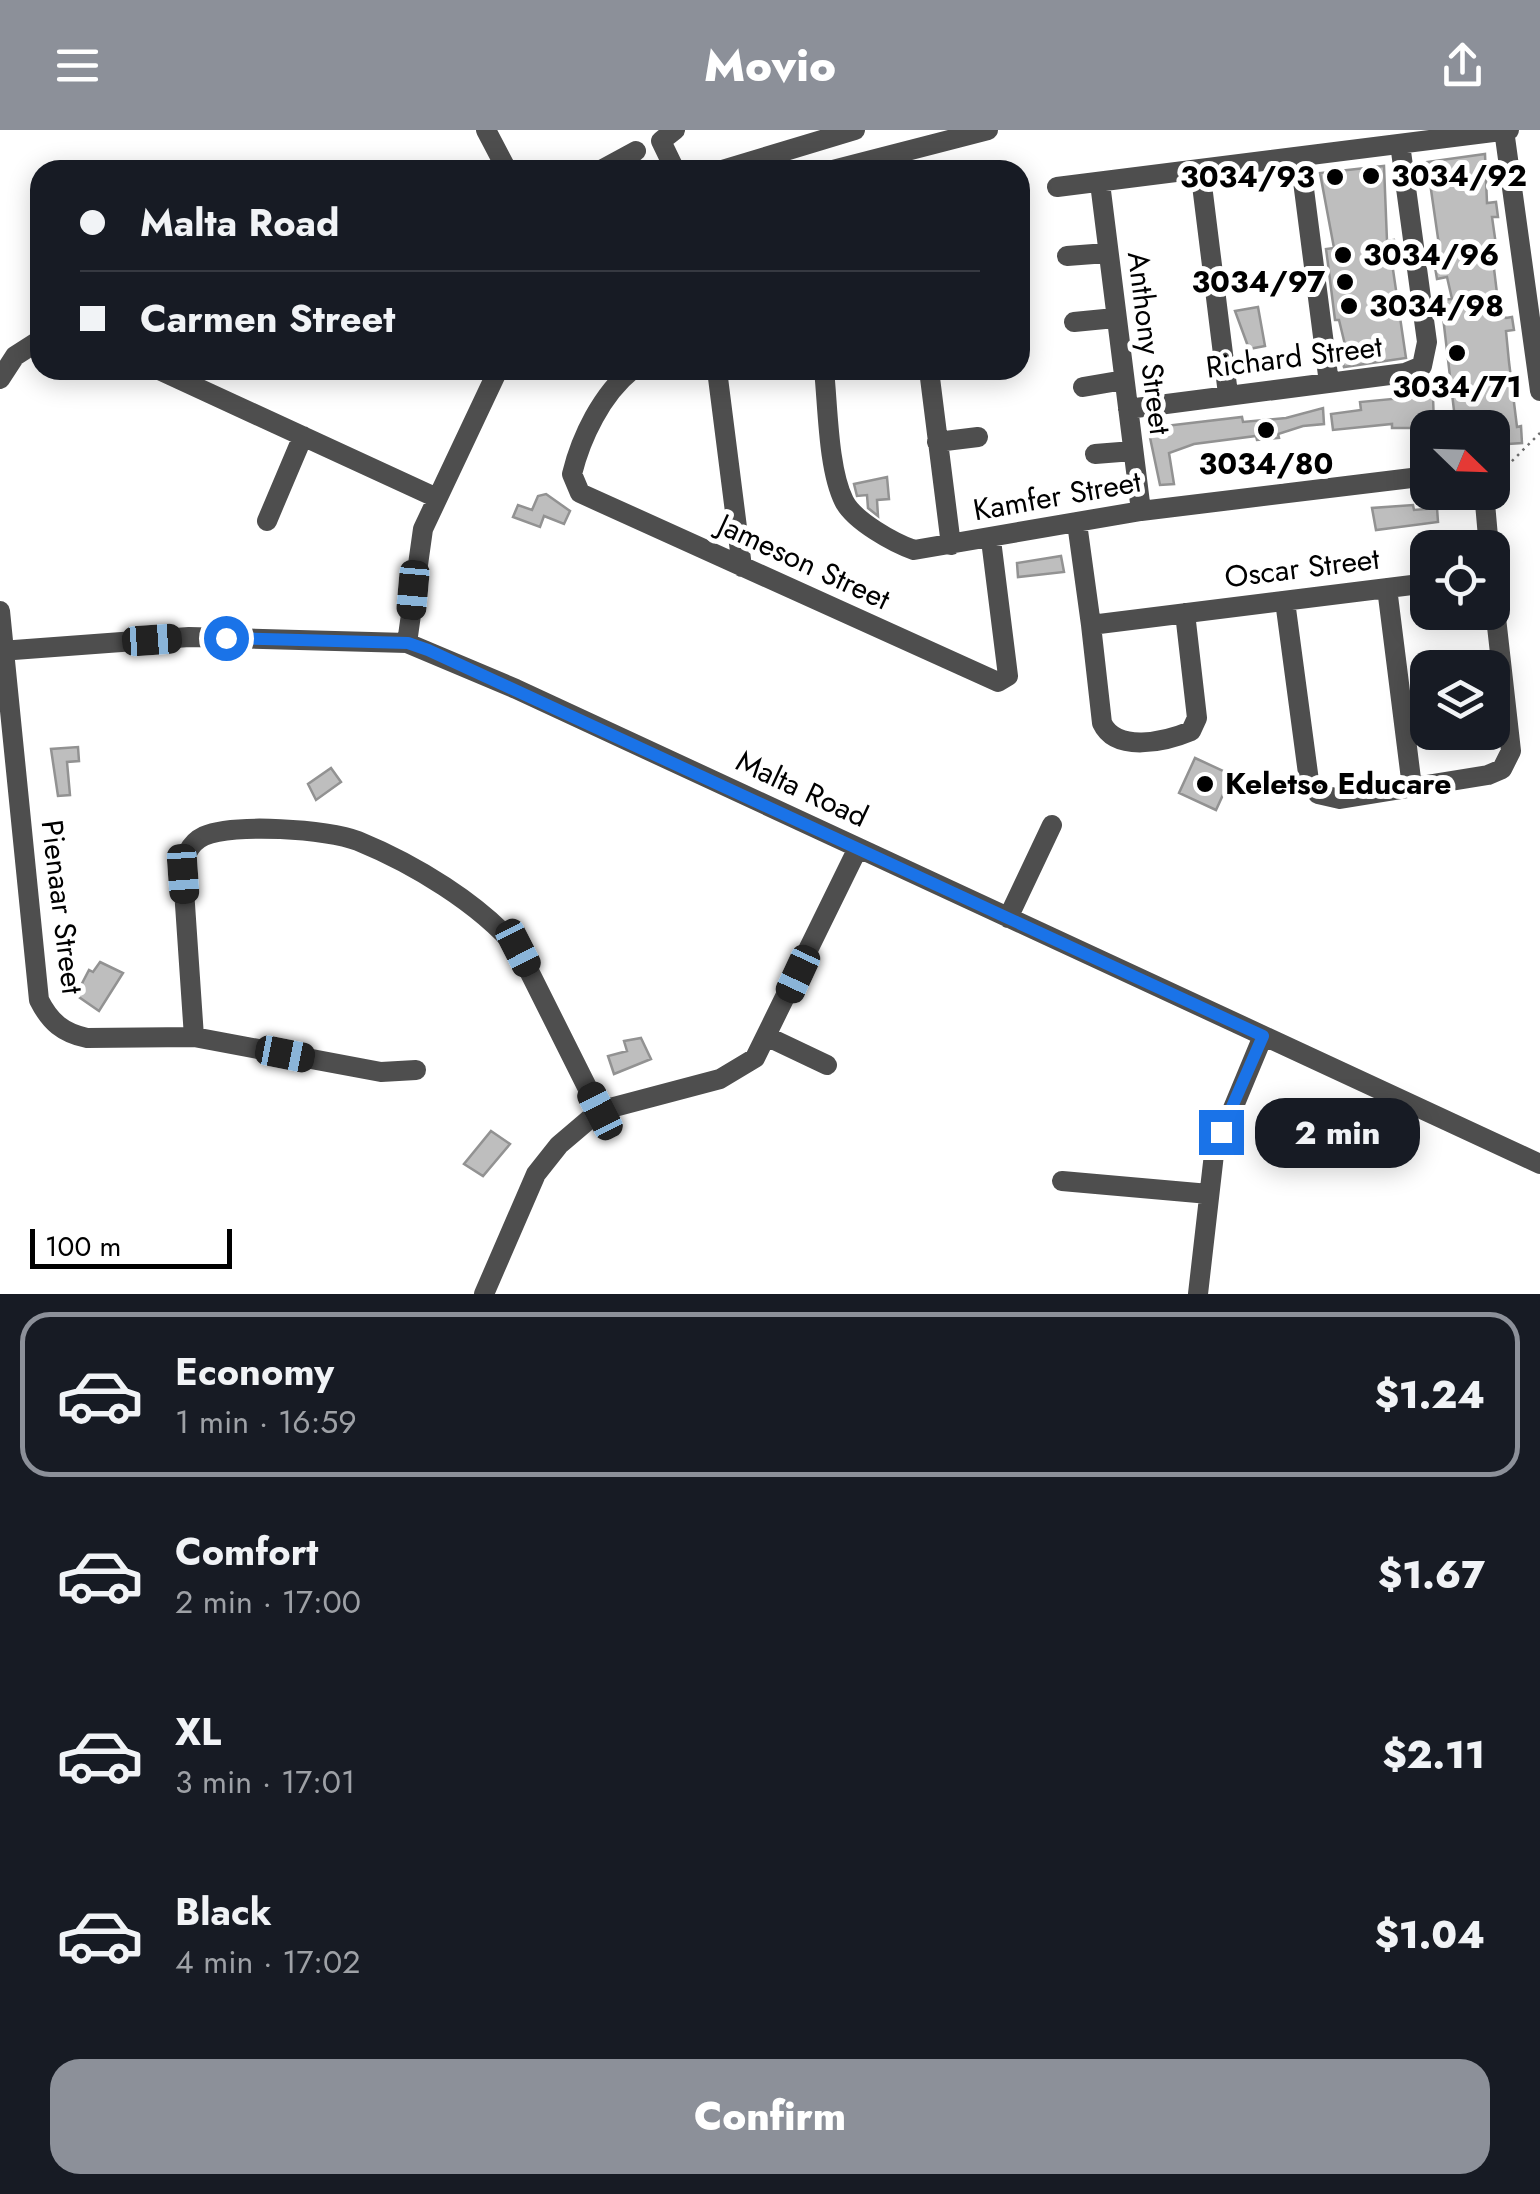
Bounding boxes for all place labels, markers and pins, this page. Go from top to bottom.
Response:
place label: 3034/92 [1391,154,1527,197]
place label: 3034/93 [1180,155,1315,198]
marker: 3034/92 [1360,165,1382,187]
marker: 3034/93 [1324,166,1346,188]
place label: 3034/96 [1363,233,1499,276]
marker: 3034/96 [1332,244,1354,266]
place label: 3034/97 [1191,260,1326,303]
marker: 3034/97 [1334,271,1356,293]
place label: 3034/98 [1369,284,1504,327]
marker: 3034/98 [1338,295,1360,317]
marker: 3034/71 [1446,342,1468,364]
place label: 3034/71 [1392,365,1522,408]
marker: 3034/80 [1255,419,1277,441]
place label: 3034/80 [1199,442,1333,485]
place label: Keletso Educare [1225,762,1451,805]
marker: Keletso Educare [1194,773,1216,795]

